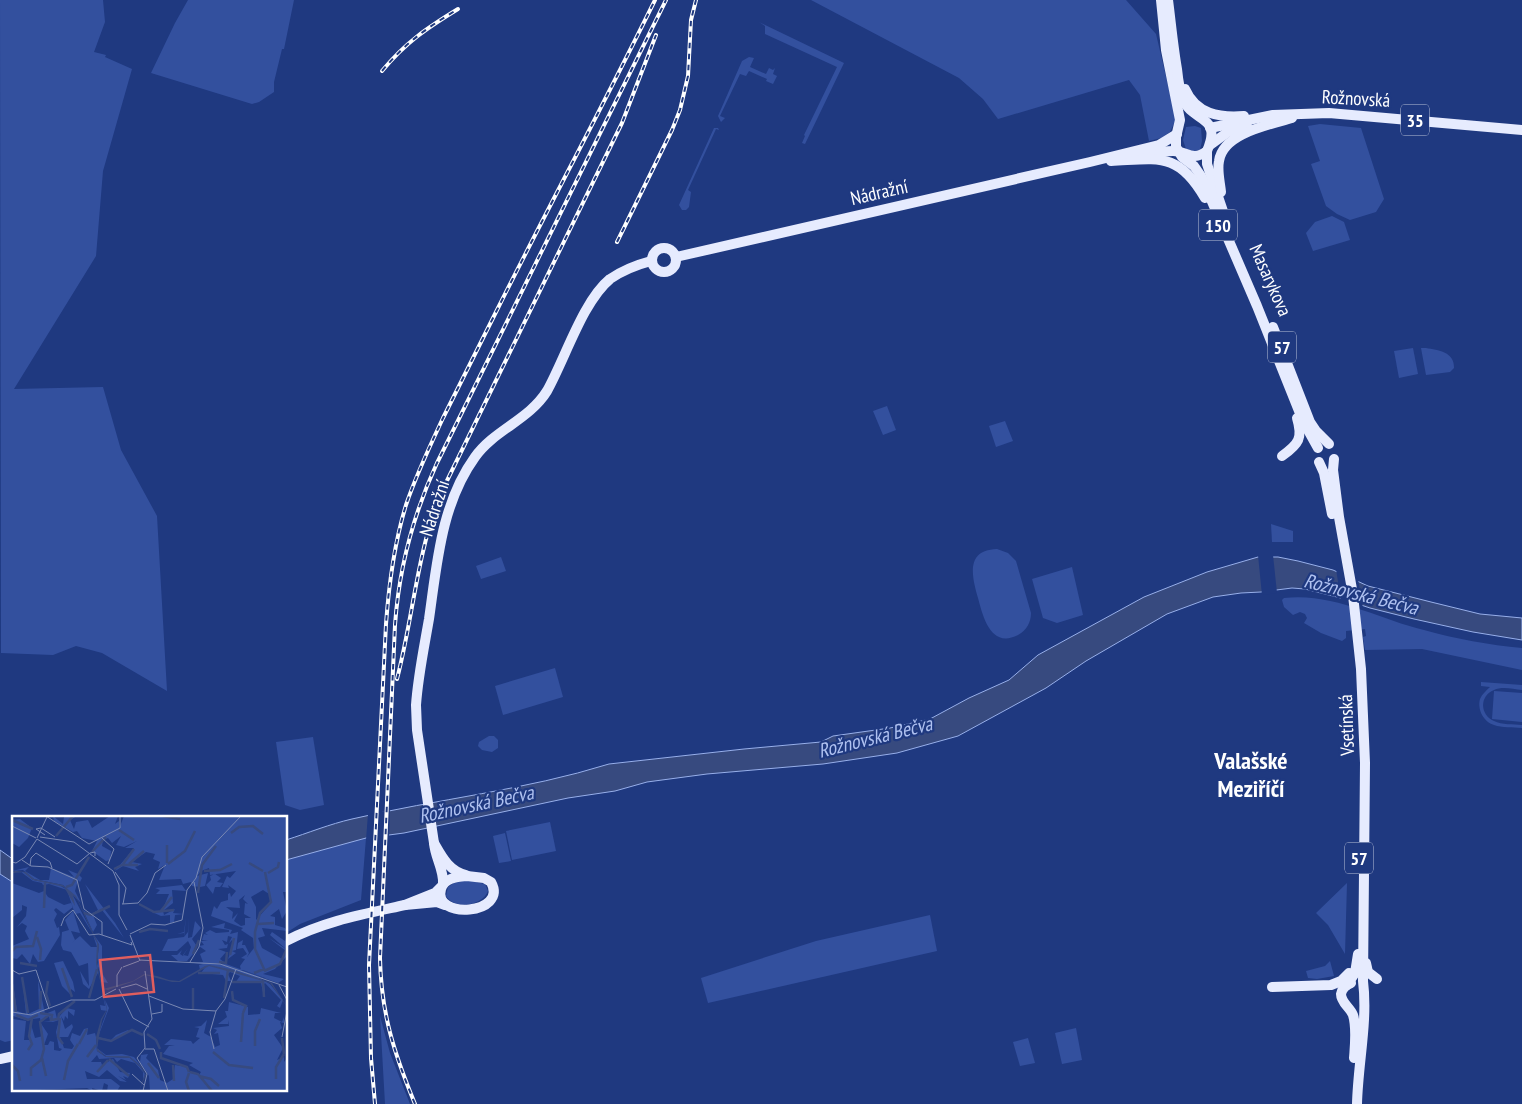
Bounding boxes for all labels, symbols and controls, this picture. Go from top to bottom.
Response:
street label: Rožnovská [1321,84,1391,112]
road number: 35 [1401,104,1429,136]
street label: Nádražní [848,174,910,210]
road number: 150 [1199,210,1237,240]
street label: Masarykova [1245,240,1297,320]
road number: 57 [1268,332,1296,362]
street label: Nádražní [414,477,454,539]
water label: Rožnovská Bečva [1301,567,1422,621]
street label: Vsetínská [1333,694,1359,757]
water label: Rožnovská Bečva [815,710,936,764]
district label: Valašské Meziříčí [1213,745,1288,804]
water label: Rožnovská Bečva [416,779,537,829]
inset map [12,816,288,1092]
road number: 57 [1345,842,1373,874]

